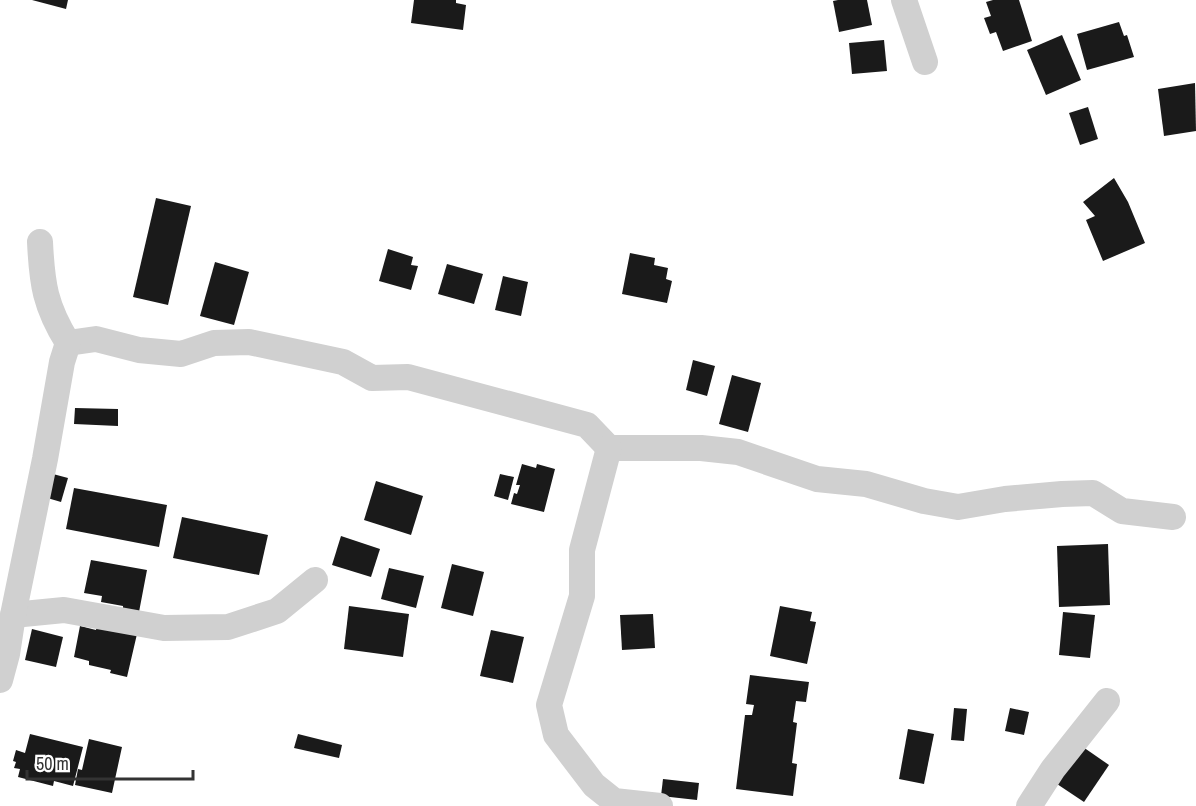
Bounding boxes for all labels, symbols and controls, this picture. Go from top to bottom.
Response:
scale bar [27,743,194,781]
text: 50 m [36,751,69,776]

